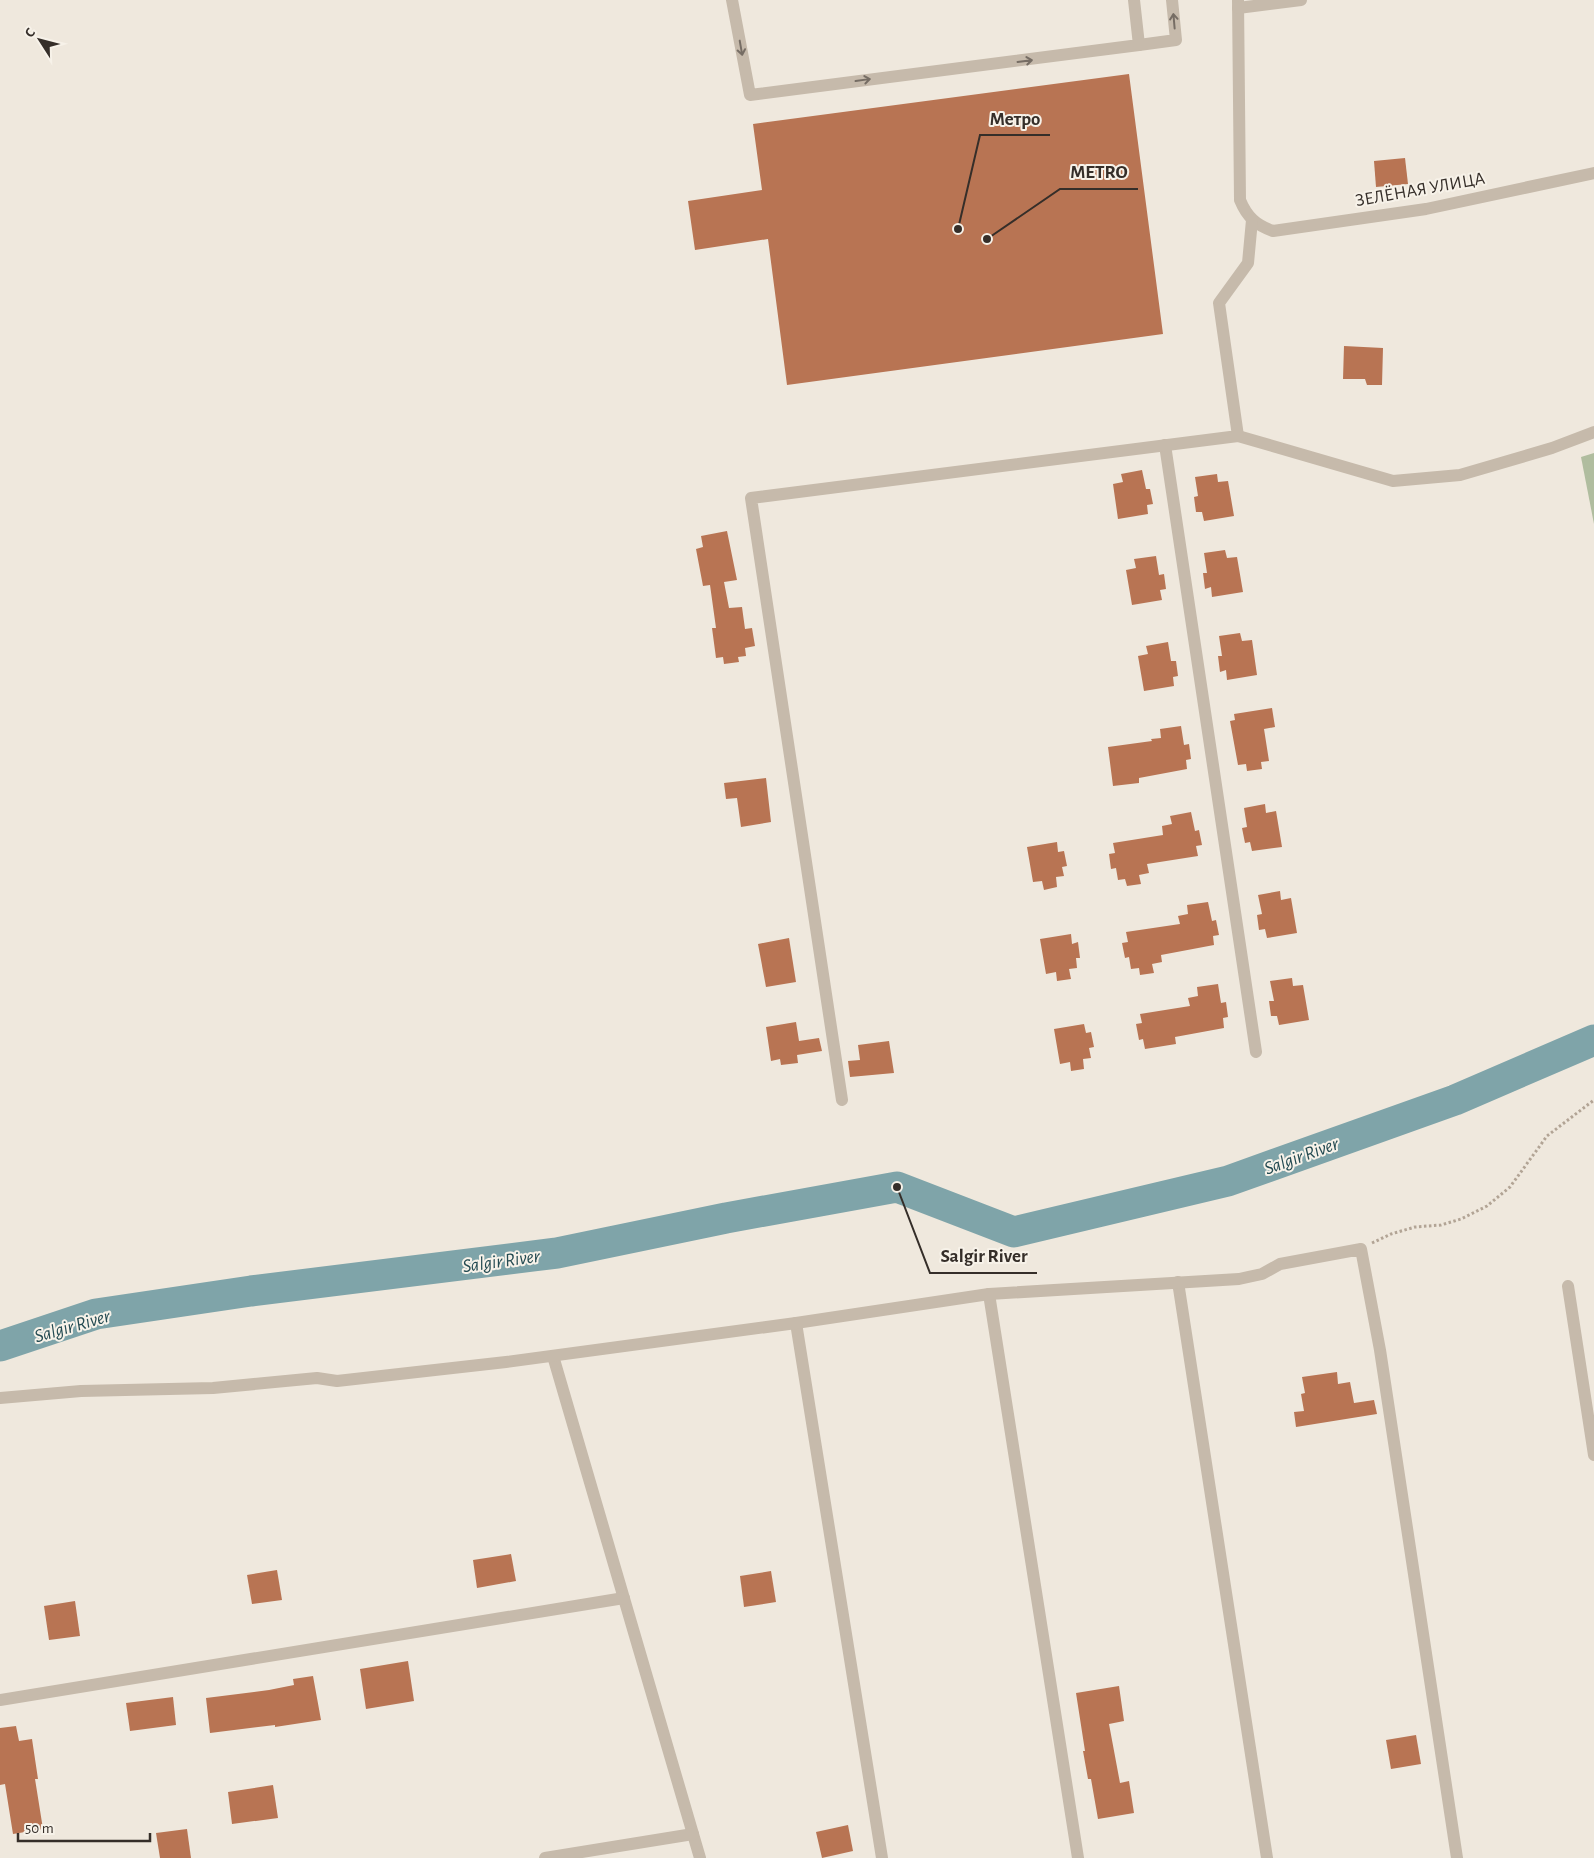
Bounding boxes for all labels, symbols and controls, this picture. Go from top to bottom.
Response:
one-way arrow [1169,13,1179,29]
north arrow [15,15,65,65]
text: С [22,25,38,40]
one-way arrow [737,40,746,56]
one-way arrow [1016,56,1032,66]
one-way arrow [855,75,871,85]
callout: Метро [980,101,1050,135]
text: Метро [990,110,1040,129]
callout: METRO [1060,155,1138,189]
text: METRO [1070,163,1128,182]
street label: ЗЕЛЁНАЯ УЛИЦА [1354,168,1487,210]
water label: Salgir River [1262,1134,1342,1179]
callout: Salgir River [930,1239,1037,1273]
water label: Salgir River [461,1247,542,1276]
text: Salgir River [940,1247,1028,1266]
water label: Salgir River [32,1306,113,1346]
scale bar [18,1810,150,1842]
text: 50 m [25,1821,54,1836]

